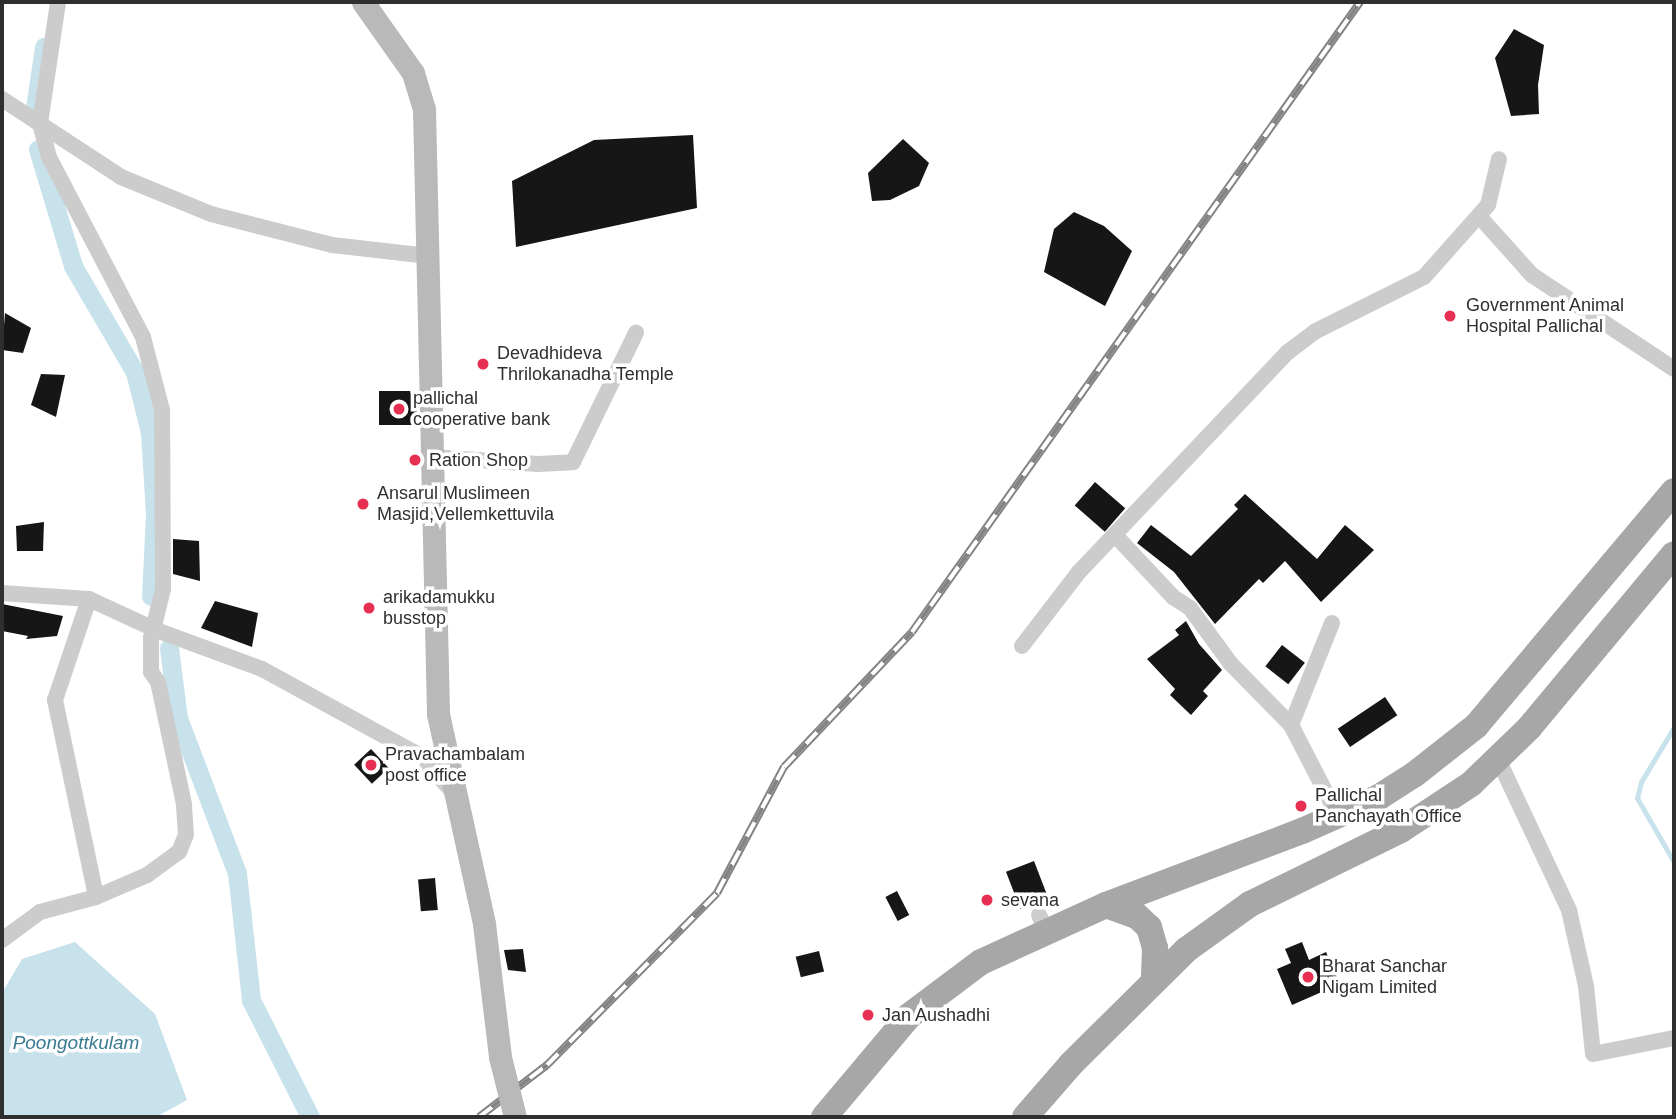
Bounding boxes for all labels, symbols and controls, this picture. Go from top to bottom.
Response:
place label: Government Animal Hospital Pallichal [1466,295,1625,338]
marker: Government Animal Hospital Pallichal [1440,306,1460,326]
place label: Devadhideva Thrilokanadha Temple [497,343,674,386]
marker: Devadhideva Thrilokanadha Temple [475,356,491,372]
place label: pallichal cooperative bank [413,388,550,430]
marker: pallichal cooperative bank [391,401,407,417]
place label: Ration Shop [429,449,528,471]
marker: Ration Shop [407,452,423,468]
place label: Ansarul Muslimeen Masjid,Vellemkettuvila [377,483,554,526]
marker: Ansarul Muslimeen Masjid,Vellemkettuvila [355,496,371,512]
place label: arikadamukku busstop [383,587,495,630]
marker: arikadamukku busstop [361,600,377,616]
place label: Pravachambalam post office [385,744,525,786]
marker: Pravachambalam post office [363,757,379,773]
place label: Pallichal Panchayath Office [1315,785,1462,828]
marker: Pallichal Panchayath Office [1293,798,1309,814]
place label: sevana [1001,889,1059,911]
marker: sevana [979,892,995,908]
place label: Bharat Sanchar Nigam Limited [1322,956,1447,998]
marker: Bharat Sanchar Nigam Limited [1300,969,1316,985]
place label: Jan Aushadhi [882,1004,991,1026]
marker: Jan Aushadhi [860,1007,876,1023]
water label: Poongottkulam [13,1032,139,1054]

